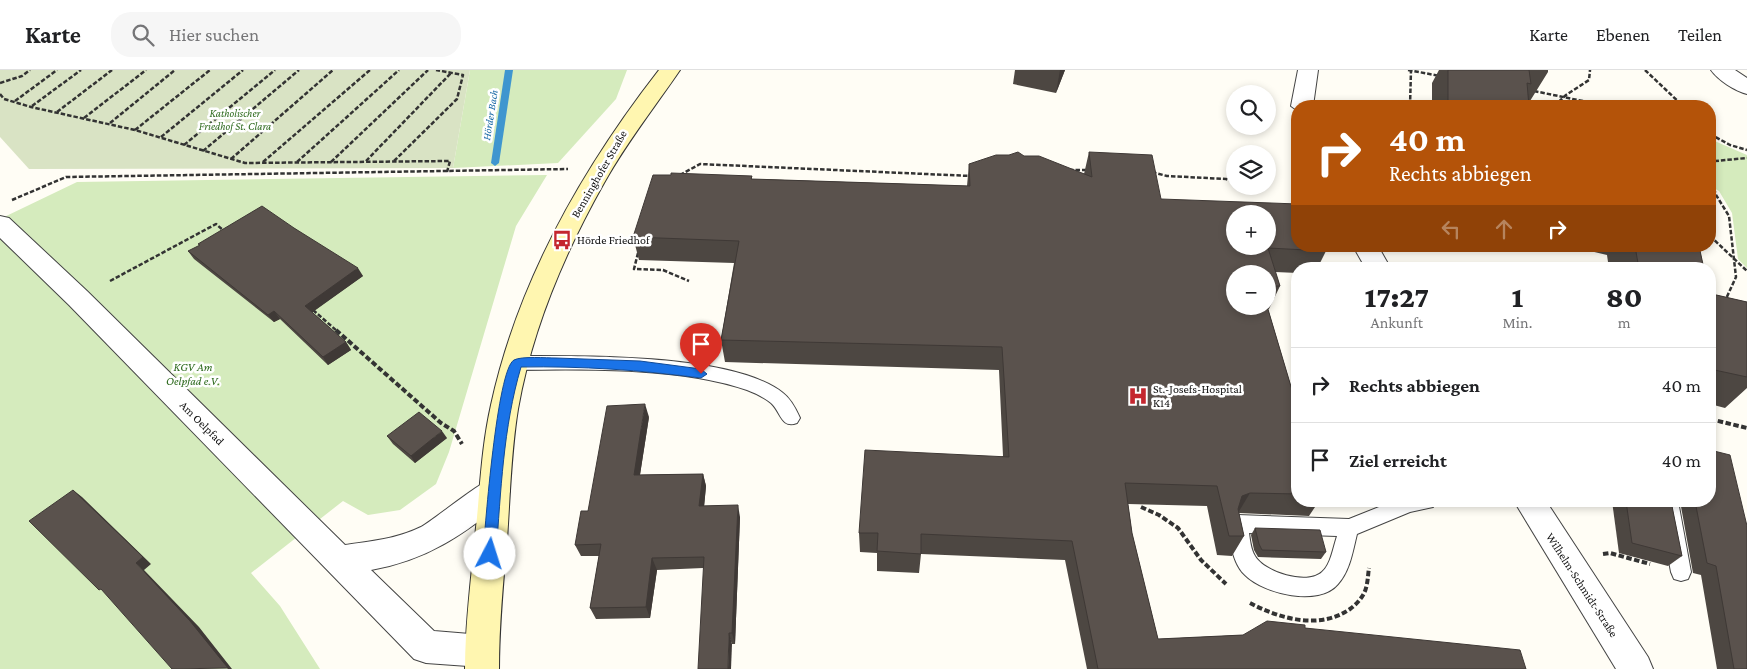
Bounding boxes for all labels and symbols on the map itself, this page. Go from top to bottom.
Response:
water label: Hörder Bach [480,89,500,141]
park label: Katholischer Friedhof St. Clara [199,107,271,133]
street label: Benninghofer Straße [568,128,630,220]
bus stop icon: Hörde Friedhof [551,229,573,251]
place label: Hörde Friedhof [577,233,651,247]
pin [680,323,722,374]
park label: KGV Am Oelpfad e.V. [166,360,220,388]
place label: St.-Josefs-Hospital K14 [1153,382,1242,410]
hospital icon: St.-Josefs-Hospital K14 [1127,385,1149,407]
street label: Am Oelpfad [177,398,228,449]
position arrow [463,527,515,579]
street label: Wilhelm-Schmidt-Straße [1543,530,1621,640]

